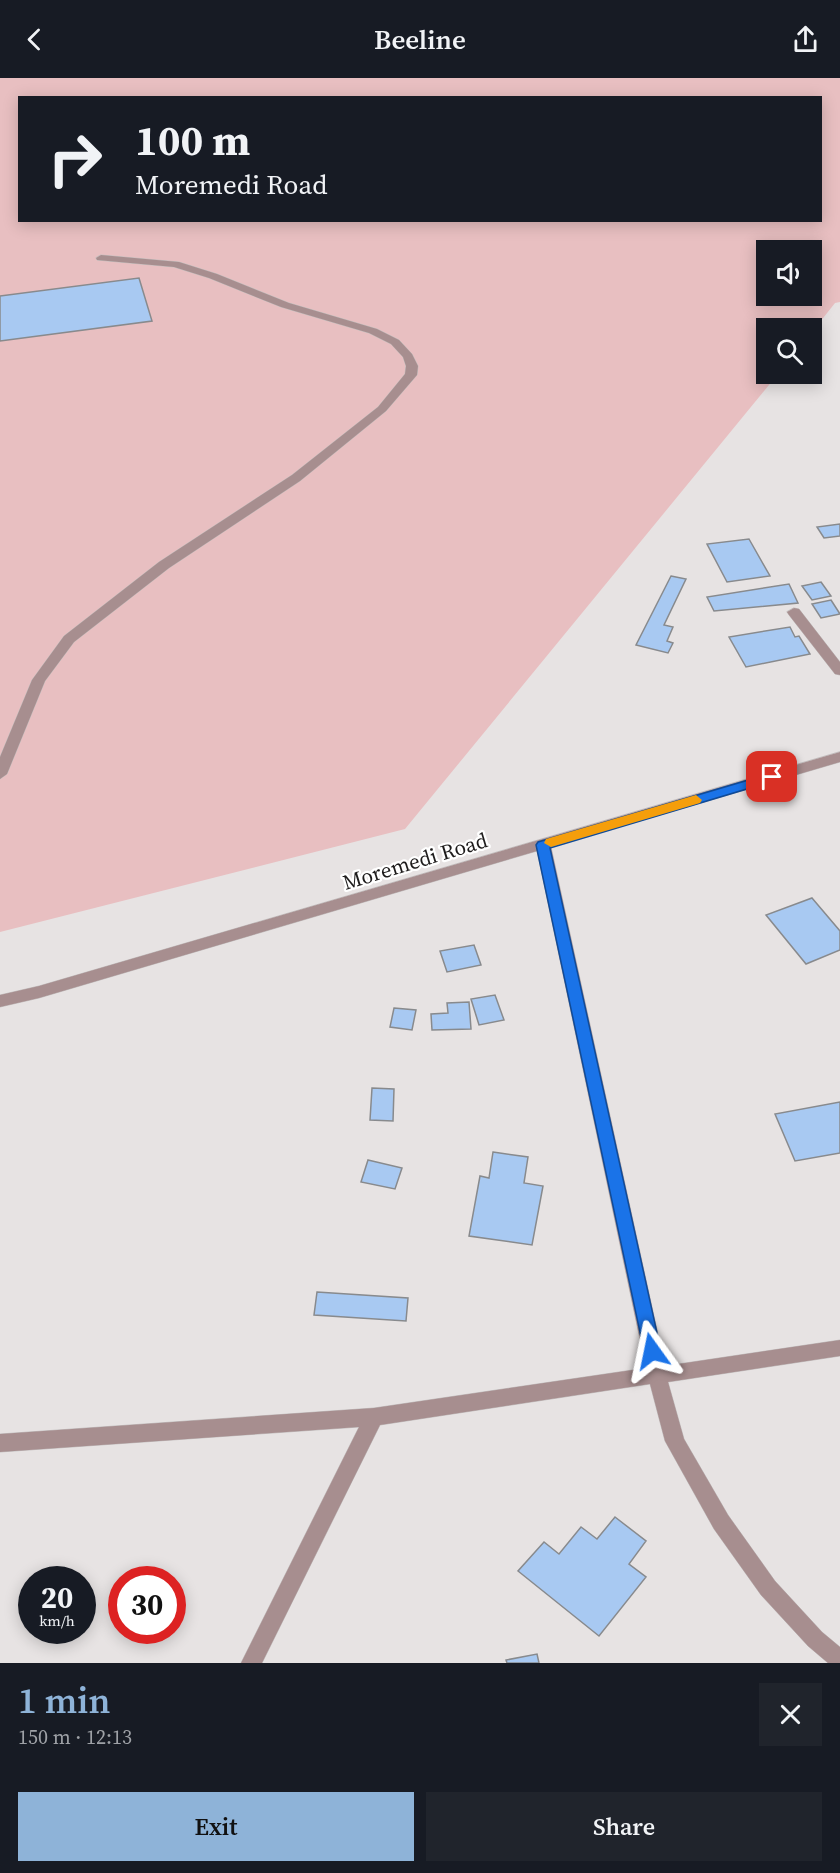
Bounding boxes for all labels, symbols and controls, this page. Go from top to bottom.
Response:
text: Beeline [374,21,466,58]
icon: back [18,23,51,56]
icon: share [789,23,822,56]
text: 100 m [135,111,250,169]
icon: right [36,120,114,198]
text: Moremedi Road [135,166,327,203]
map controls [756,240,822,384]
button: sound [756,240,822,306]
button: search [756,318,822,384]
pin [746,751,797,802]
icon: arrive [755,760,788,793]
street label: Moremedi Road [339,825,491,897]
position arrow [620,1319,684,1383]
speed limit sign: 30 [108,1566,186,1644]
text: 20 [41,1577,73,1618]
text: km/h [39,1610,75,1631]
text: 1 min [18,1676,110,1725]
button: close [759,1683,822,1746]
text: 150 m · 12:13 [18,1723,132,1751]
button: Exit [18,1792,414,1861]
button: Share [426,1792,822,1861]

